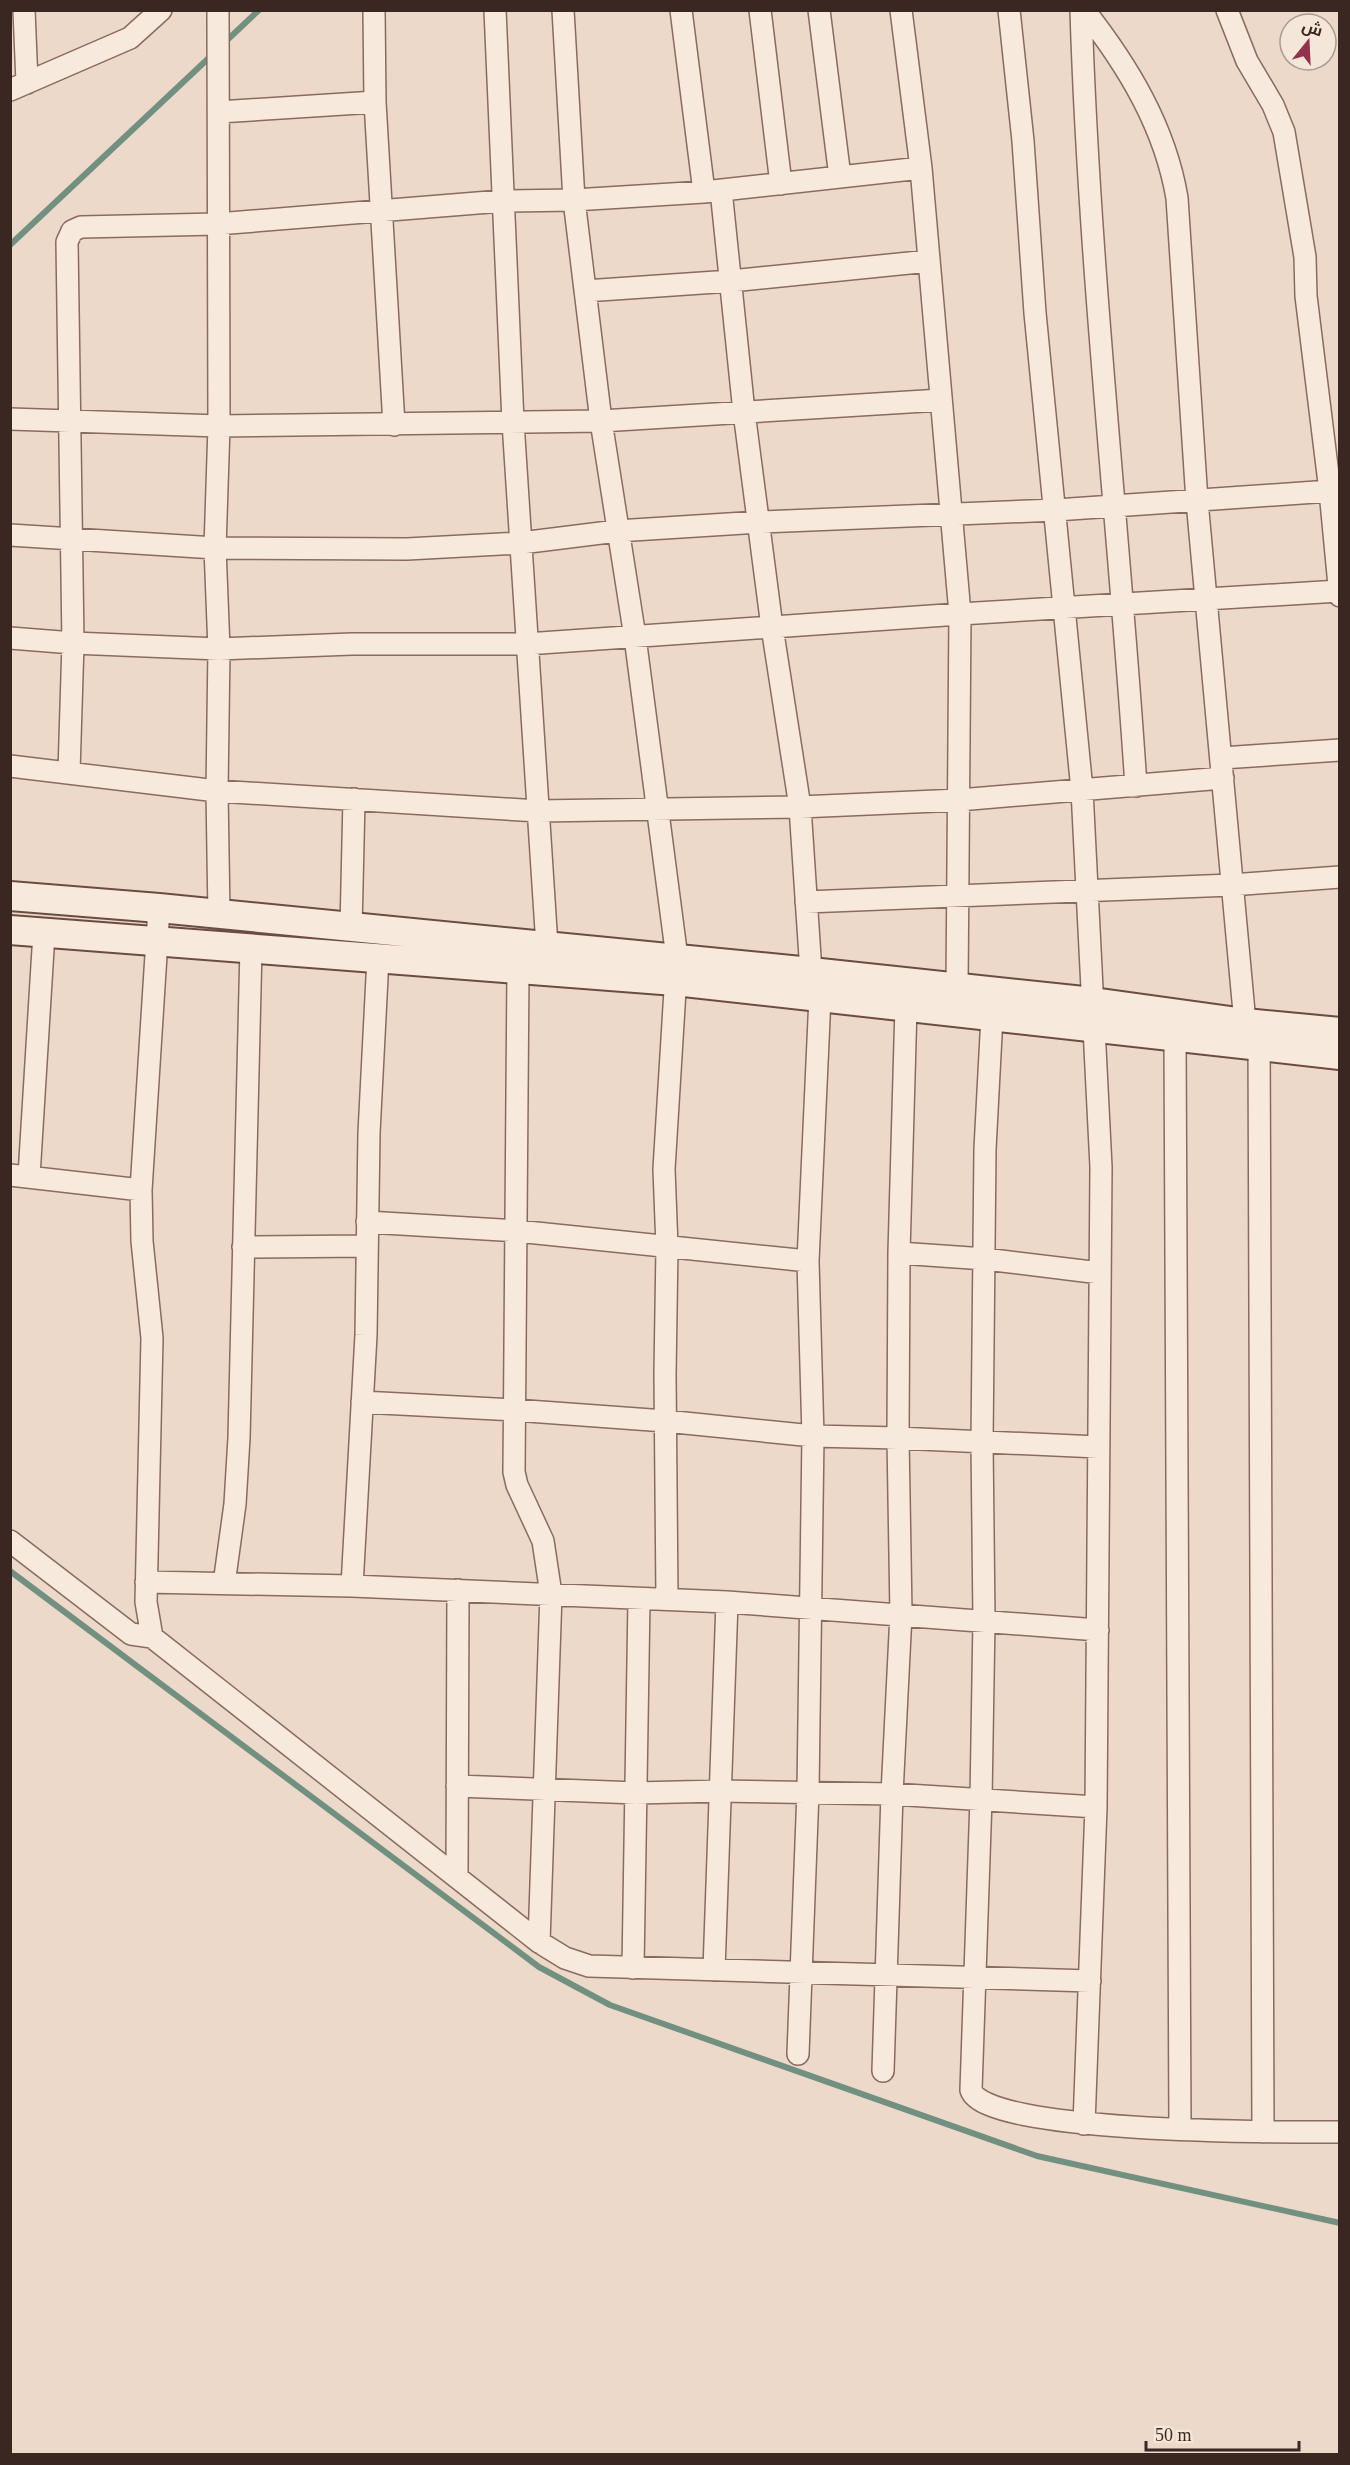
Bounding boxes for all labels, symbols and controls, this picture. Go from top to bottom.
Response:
north arrow [1278,12,1338,72]
text: ش [1300,17,1325,40]
scale bar [1146,2414,1299,2452]
text: 50 m [1155,2425,1192,2445]

